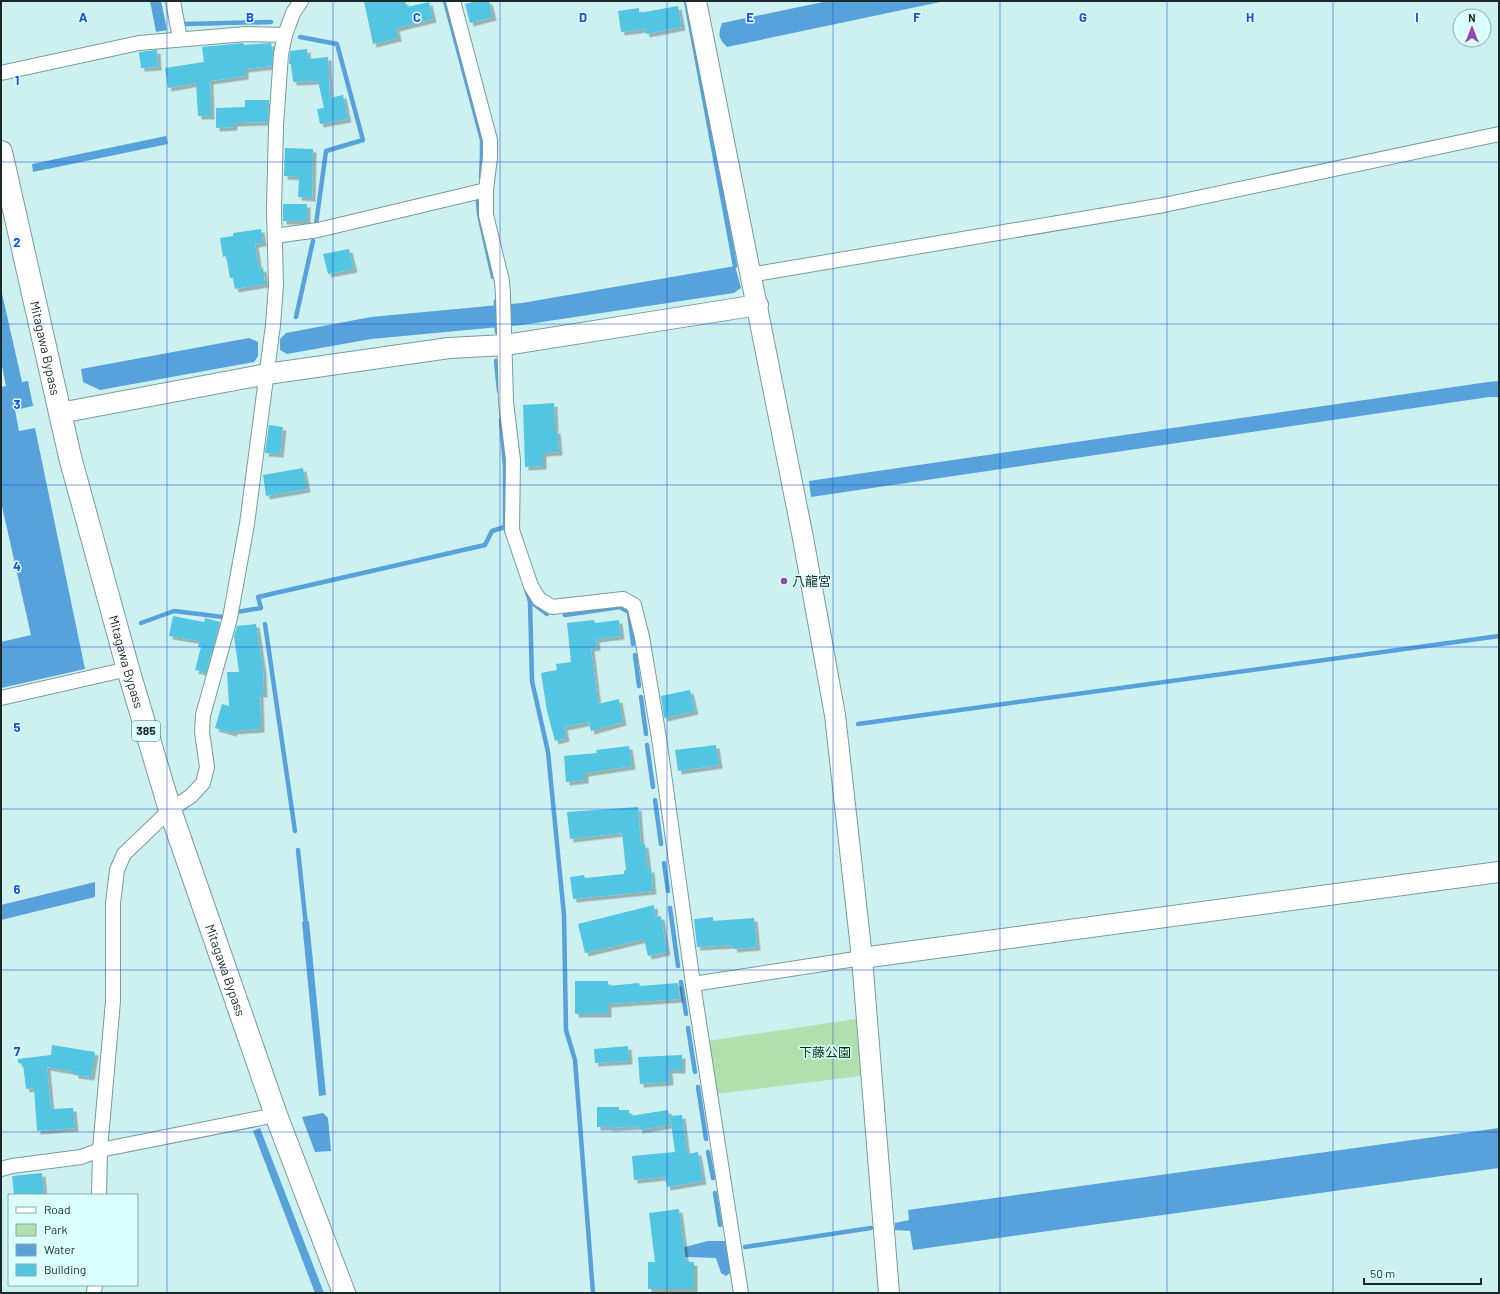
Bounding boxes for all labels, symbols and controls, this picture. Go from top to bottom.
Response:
north arrow [1452,8,1492,48]
text: A [79,9,88,25]
text: B [246,9,254,25]
text: C [413,9,421,25]
text: D [579,9,587,25]
text: E [746,9,754,25]
text: F [913,9,921,25]
text: G [1079,9,1087,25]
text: H [1246,9,1254,25]
text: I [1415,9,1419,25]
text: N [1468,11,1476,24]
text: 1 [15,72,19,88]
text: 2 [13,234,21,250]
street label: Mitagawa Bypass [27,299,64,397]
text: 3 [13,396,21,412]
text: 4 [13,558,21,574]
place label: 八龍宮 [792,573,831,589]
marker: 八龍宮 [779,576,789,586]
street label: Mitagawa Bypass [106,613,147,710]
text: 5 [13,719,21,735]
road number: 385 [132,721,160,741]
text: 6 [14,881,21,897]
street label: Mitagawa Bypass [202,922,249,1018]
text: 7 [14,1043,21,1059]
park label: 下藤公園 [799,1044,851,1060]
legend [8,1194,138,1286]
text: Road [44,1202,71,1216]
text: Park [44,1222,68,1236]
text: Water [44,1242,76,1256]
scale bar [1364,1260,1481,1286]
text: Building [44,1262,86,1276]
text: 50 m [1370,1266,1395,1280]

